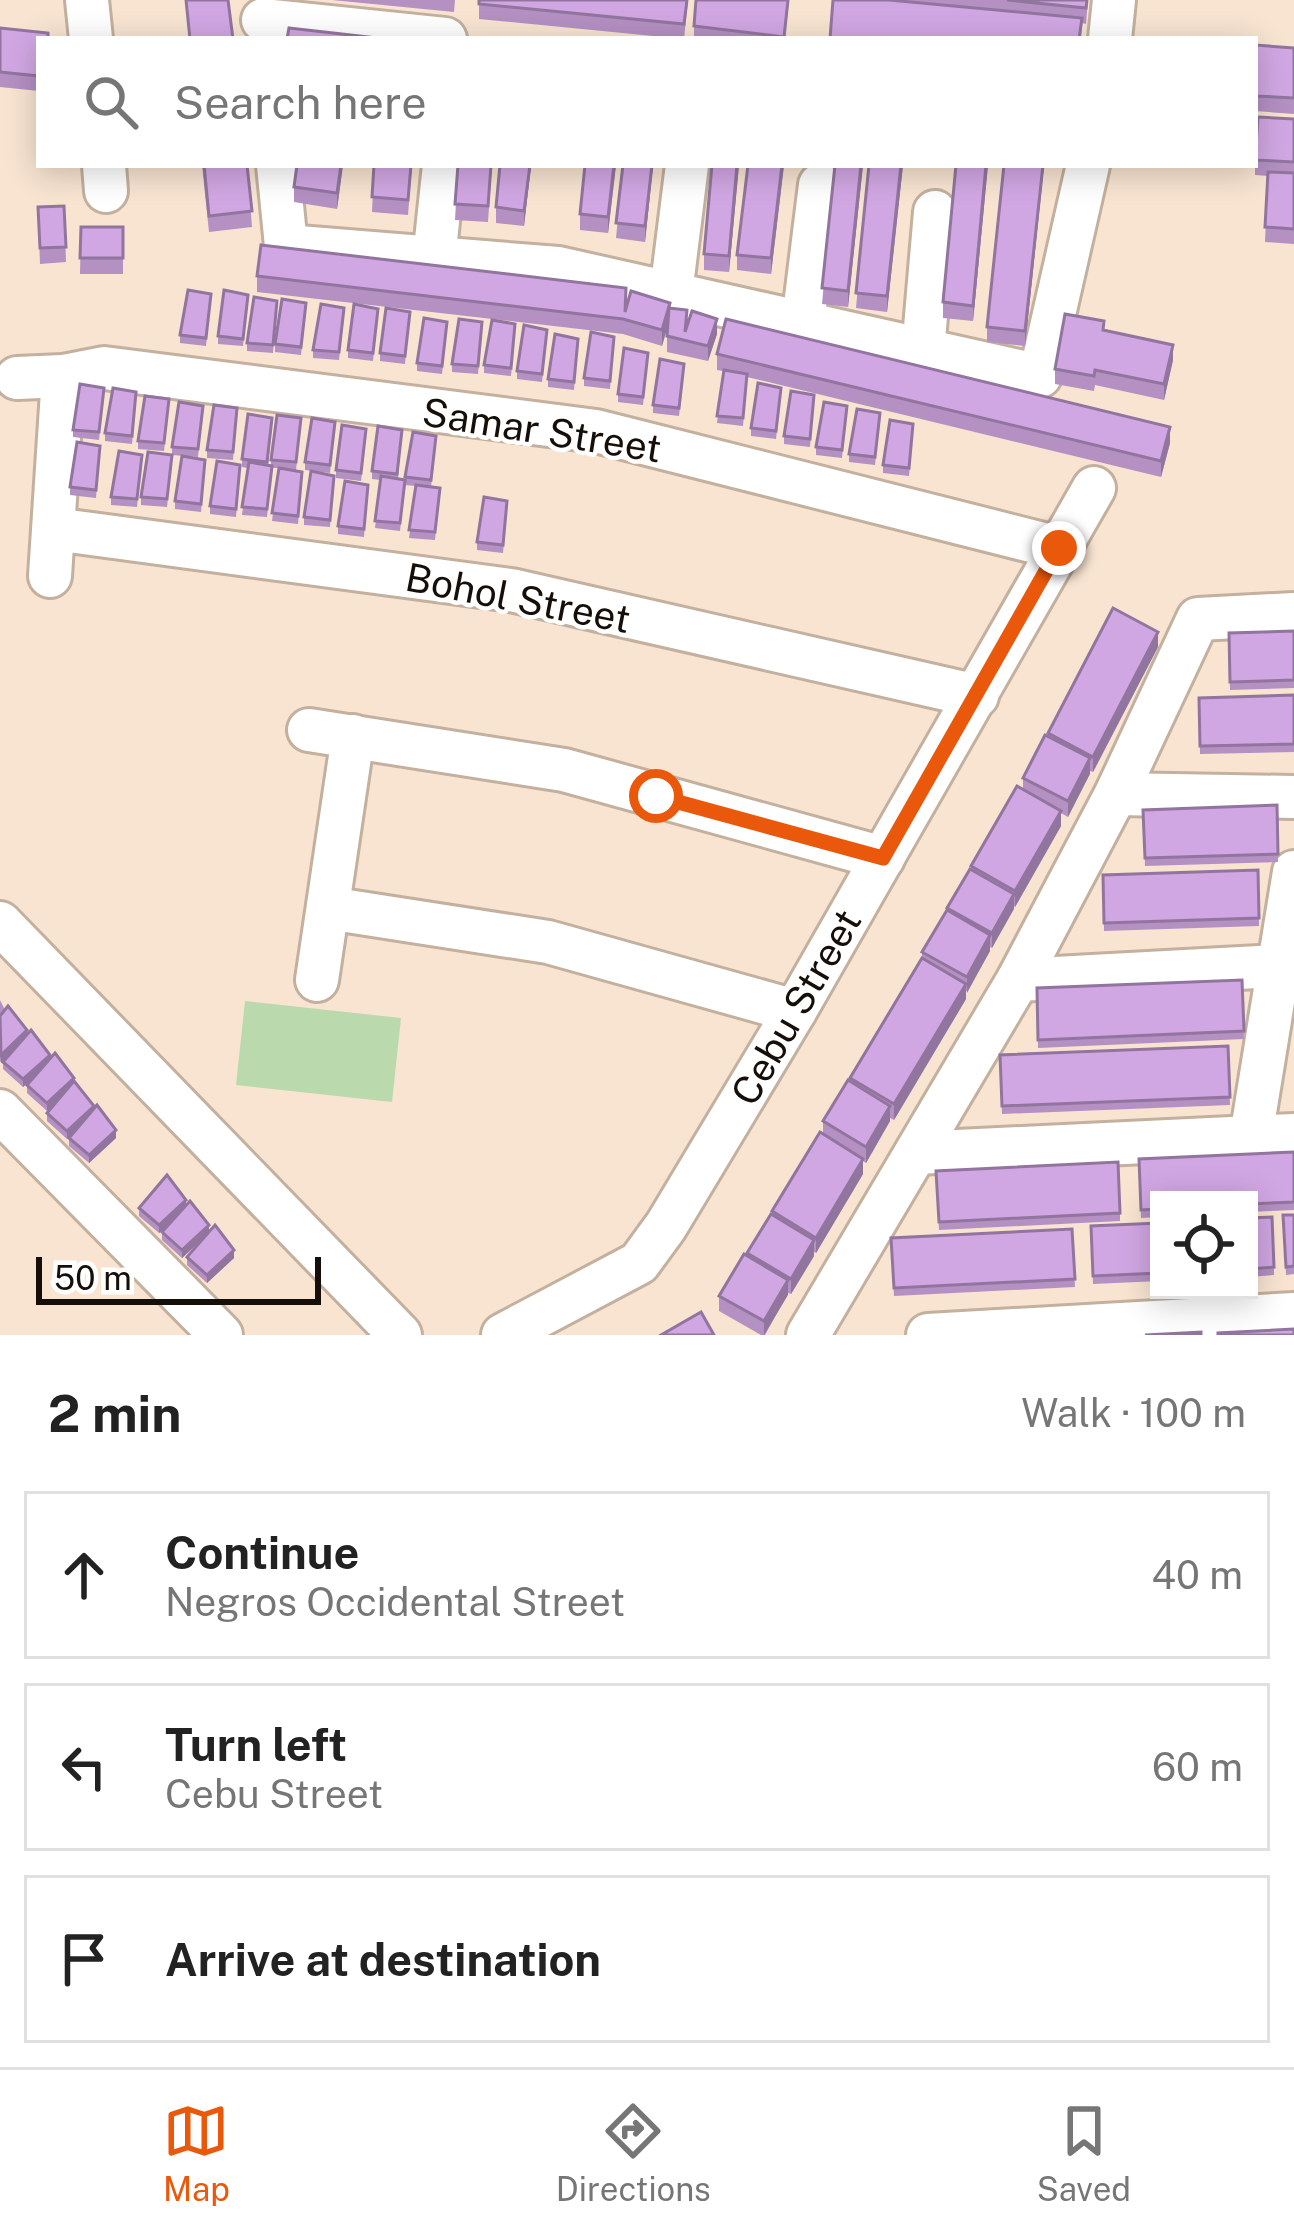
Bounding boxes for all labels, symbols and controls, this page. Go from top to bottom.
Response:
search box [36,36,1258,168]
icon: search [78,69,144,135]
text: Search here [174,76,427,129]
street label: Samar Street [419,388,665,472]
route end [1032,521,1086,575]
street label: Bohol Street [402,554,634,642]
route start [629,769,683,823]
street label: Cebu Street [722,901,870,1113]
map controls [1150,1191,1258,1299]
button: locate [1150,1191,1258,1299]
scale bar [36,1251,321,1304]
text: 50 m [54,1259,132,1297]
text: 2 min [48,1384,182,1443]
text: Walk · 100 m [1021,1390,1246,1436]
text: Continue [165,1526,359,1579]
icon: ahead [51,1542,117,1608]
text: 40 m [1151,1552,1243,1598]
text: Negros Occidental Street [165,1579,625,1625]
text: Turn left [165,1718,347,1771]
icon: left [51,1734,117,1800]
text: 60 m [1152,1744,1243,1790]
text: Cebu Street [165,1771,383,1817]
icon: arrive [51,1926,117,1992]
text: Arrive at destination [165,1933,601,1986]
tab: Map [163,2098,230,2208]
tab: Directions [556,2098,711,2208]
tab: Saved [1037,2098,1131,2208]

